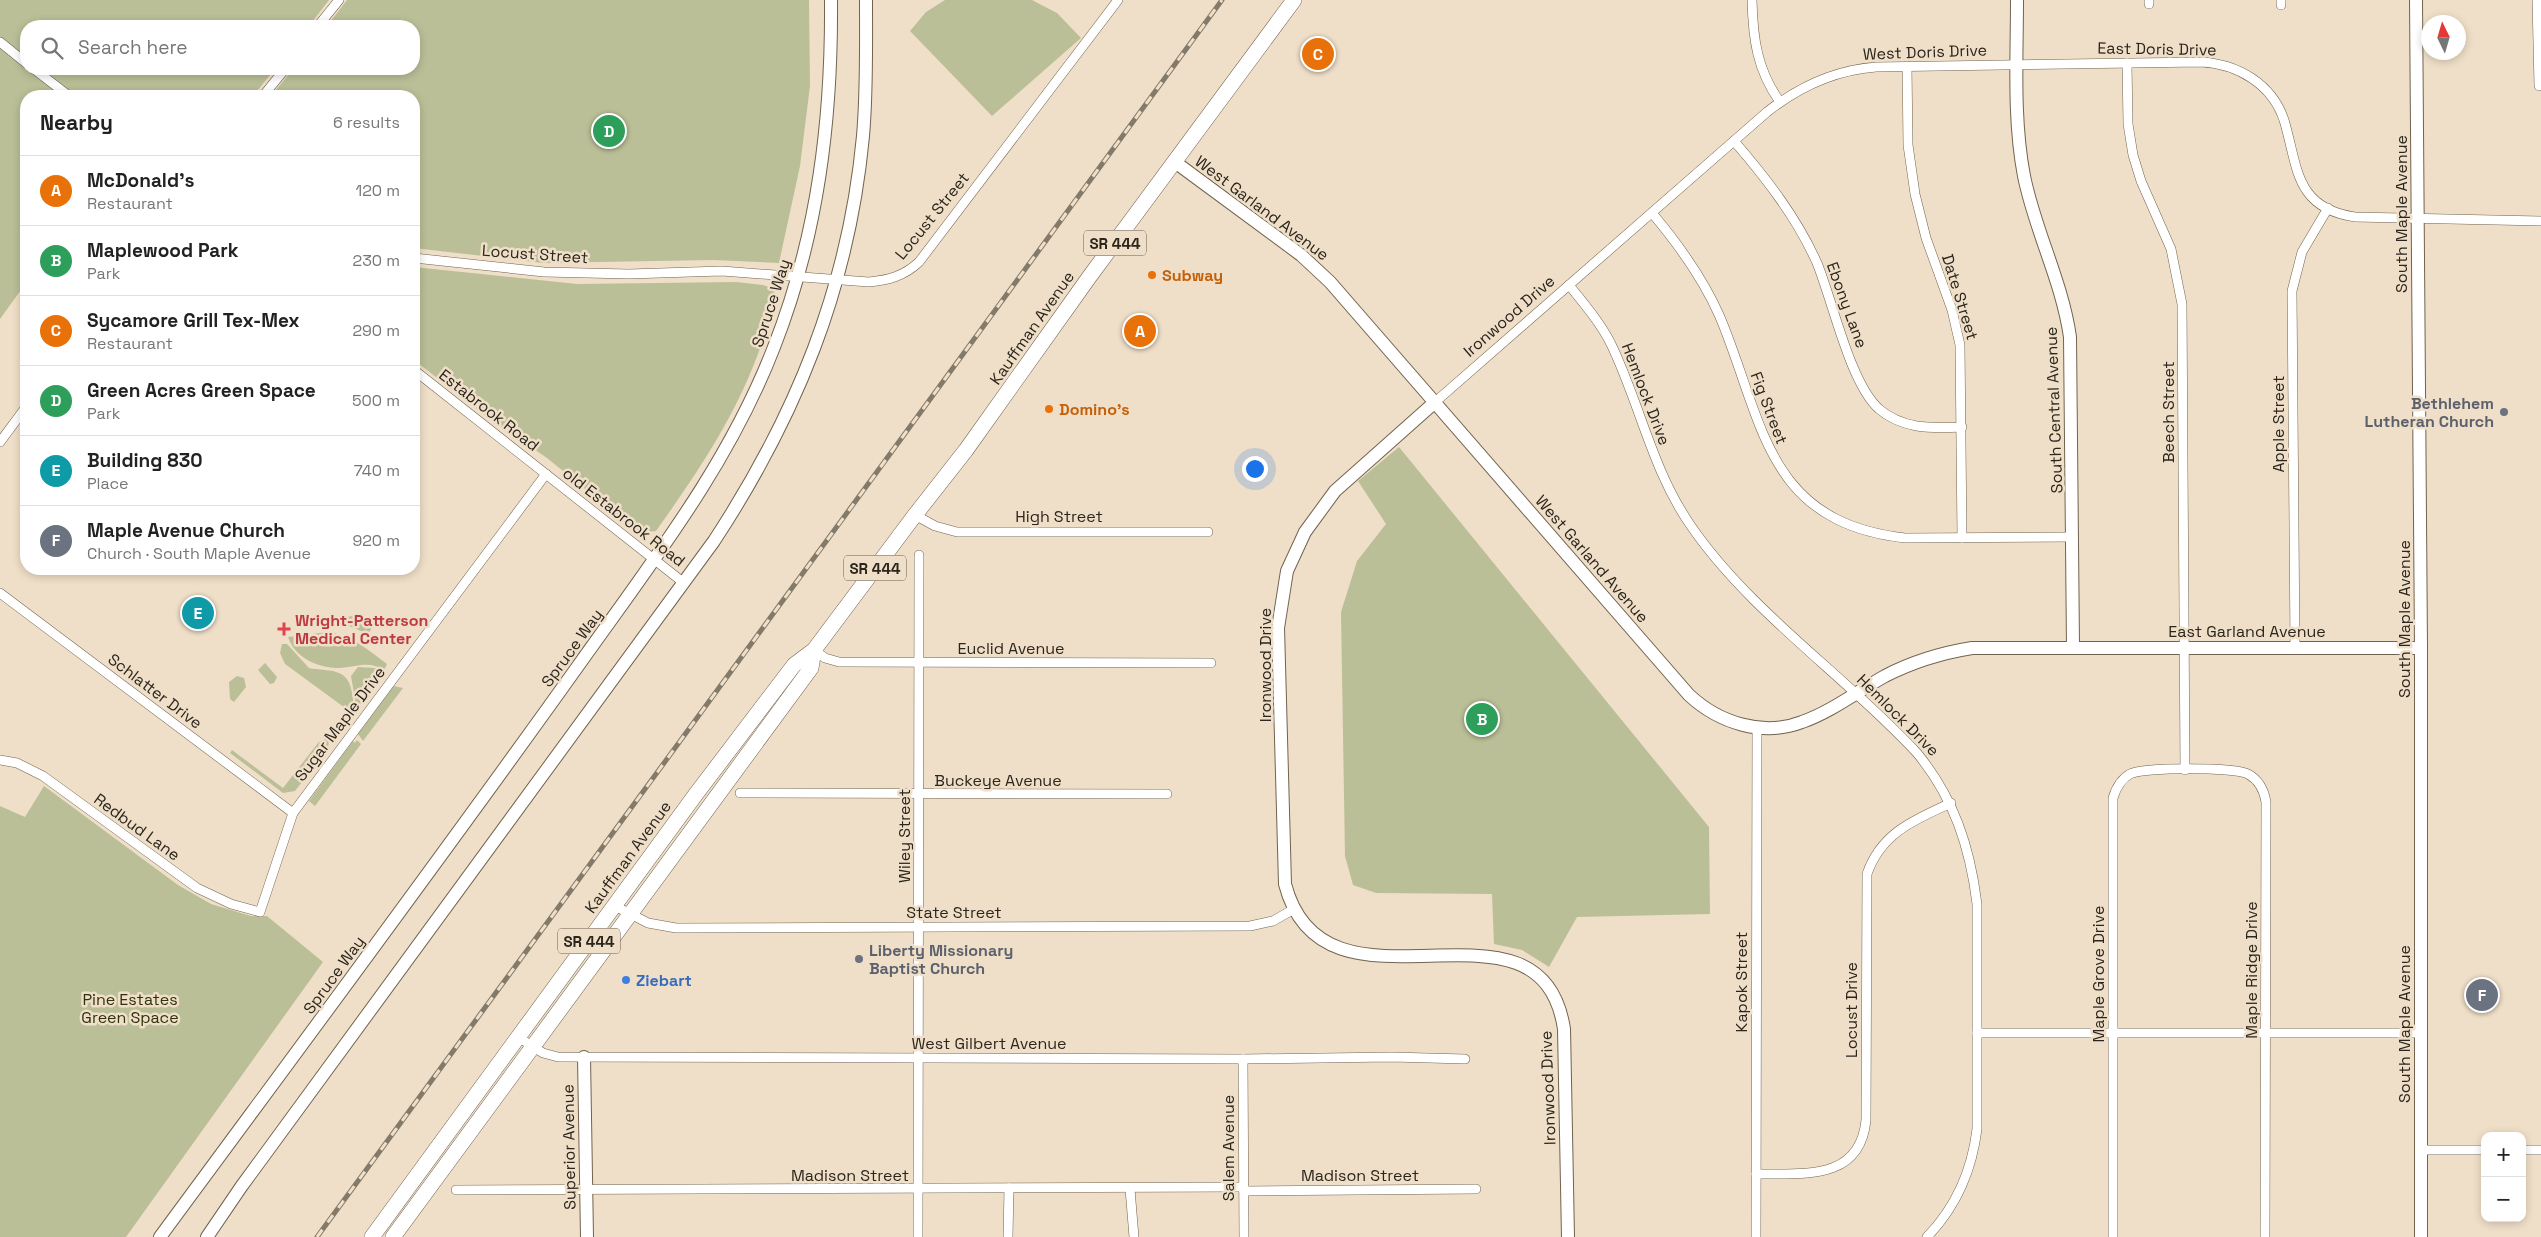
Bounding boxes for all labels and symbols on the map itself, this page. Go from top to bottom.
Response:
north arrow [2421,15,2466,60]
pin: C [1302,35,1334,73]
street label: East Doris Drive [2097,37,2217,61]
street label: West Doris Drive [1863,39,1987,65]
pin: D [593,112,625,150]
street label: South Maple Avenue [2391,135,2412,293]
street label: West Garland Avenue [1191,151,1333,265]
street label: Locust Street [890,168,974,264]
road number: SR 444 [1084,230,1146,256]
street label: Locust Street [481,240,589,268]
street label: Date Street [1937,251,1983,343]
street label: Spruce Way [747,256,795,350]
street label: Ebony Lane [1822,259,1872,351]
place label: Subway [1162,265,1223,286]
street label: Kauffman Avenue [985,267,1079,389]
marker: Subway [1146,269,1158,281]
street label: Ironwood Drive [1459,271,1559,361]
pin: A [1124,312,1156,350]
street label: South Central Avenue [2041,326,2067,494]
street label: Hemlock Drive [1617,340,1675,448]
street label: Beech Street [2158,361,2179,463]
street label: Estabrook Road [435,364,543,456]
street label: Fig Street [1746,369,1792,447]
street label: Apple Street [2268,375,2289,473]
place label: Bethlehem Lutheran Church [2365,393,2494,432]
place label: Domino's [1059,399,1130,420]
marker: Domino's [1043,403,1055,415]
marker: Bethlehem Lutheran Church [2498,406,2510,418]
your location [1242,456,1268,482]
street label: old Estabrook Road [559,463,689,571]
street label: West Garland Avenue [1531,491,1653,627]
street label: High Street [1015,506,1103,527]
street label: South Maple Avenue [2394,540,2415,698]
road number: SR 444 [844,556,906,580]
pin: E [182,594,214,632]
street label: Spruce Way [537,605,607,691]
street label: Ironwood Drive [1255,608,1276,722]
place label: Wright-Patterson Medical Center [295,610,428,649]
street label: East Garland Avenue [2168,621,2326,642]
marker: Wright-Patterson Medical Center [277,622,291,636]
street label: Euclid Avenue [958,638,1064,659]
street label: Schlatter Drive [104,649,206,733]
street label: Sugar Maple Drive [290,662,390,786]
street label: Hemlock Drive [1852,669,1944,761]
pin: B [1466,700,1498,738]
street label: Buckeye Avenue [934,770,1062,791]
street label: Redbud Lane [90,789,184,865]
street label: Wiley Street [894,789,915,883]
street label: Kauffman Avenue [580,797,676,917]
street label: Maple Ridge Drive [2241,901,2262,1039]
street label: State Street [906,902,1002,923]
street label: Maple Grove Drive [2088,906,2109,1042]
road number: SR 444 [558,928,620,954]
street label: Spruce Way [299,932,369,1018]
street label: Kapok Street [1731,932,1752,1032]
place label: Liberty Missionary Baptist Church [869,940,1013,979]
street label: South Maple Avenue [2394,945,2415,1103]
marker: Liberty Missionary Baptist Church [853,953,865,965]
street label: Locust Drive [1841,962,1862,1058]
place label: Ziebart [636,970,692,991]
marker: Ziebart [620,974,632,986]
pin: F [2466,976,2498,1014]
park label: Pine Estates Green Space [81,989,179,1028]
street label: Ironwood Drive [1536,1030,1560,1146]
street label: West Gilbert Avenue [912,1033,1066,1054]
street label: Superior Avenue [557,1084,581,1210]
street label: Salem Avenue [1218,1095,1239,1201]
street label: Madison Street [791,1165,909,1186]
street label: Madison Street [1301,1165,1419,1186]

